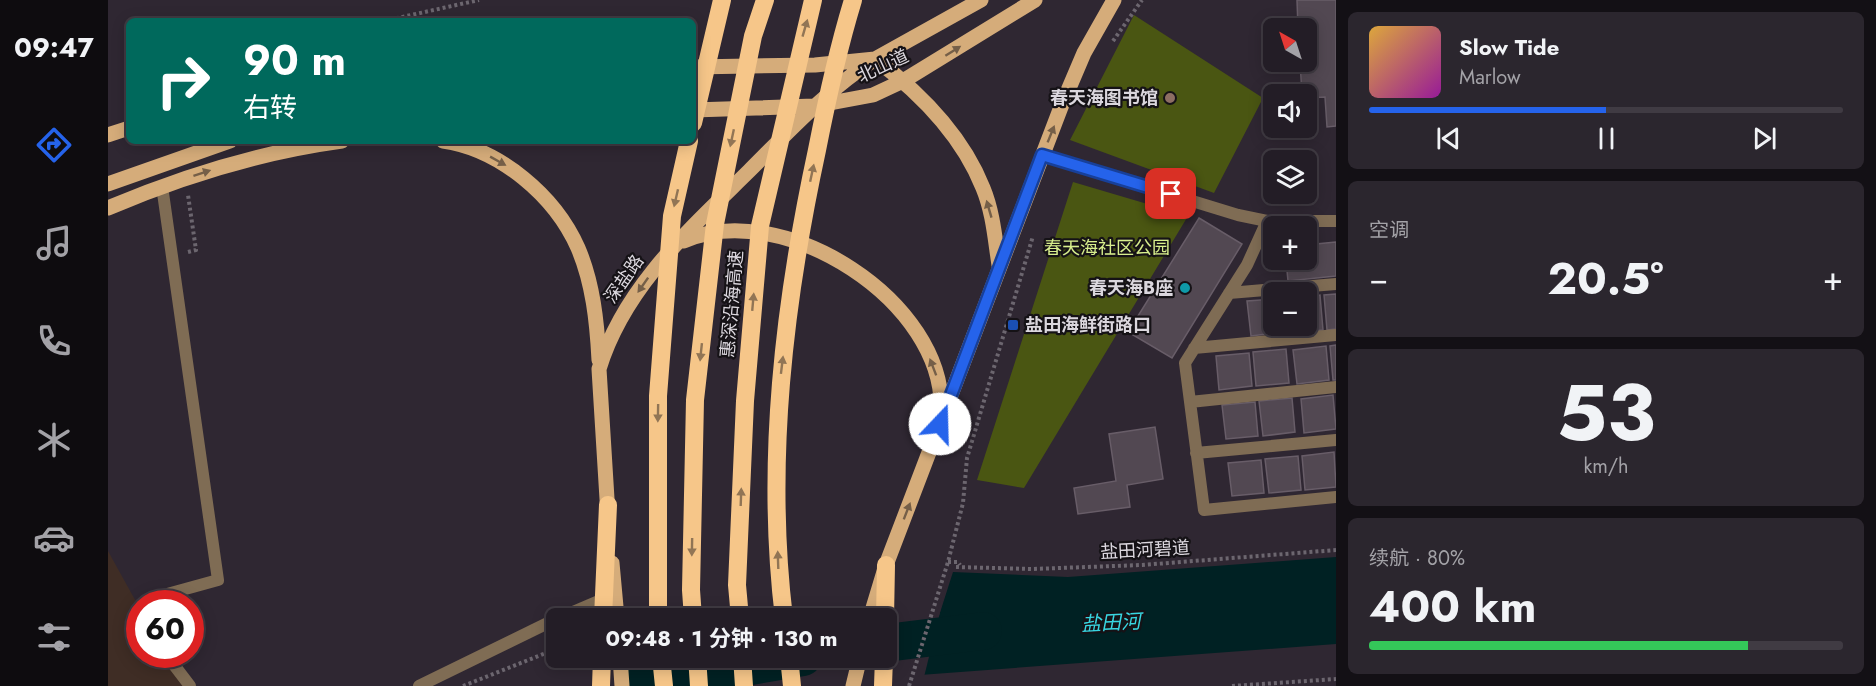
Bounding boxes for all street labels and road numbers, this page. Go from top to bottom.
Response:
street label: 北山道 [853,43,913,89]
street label: 深盐路 [598,249,650,309]
street label: 惠深沿海高速 [714,249,750,359]
street label: 盐田河碧道 [1099,535,1191,565]

